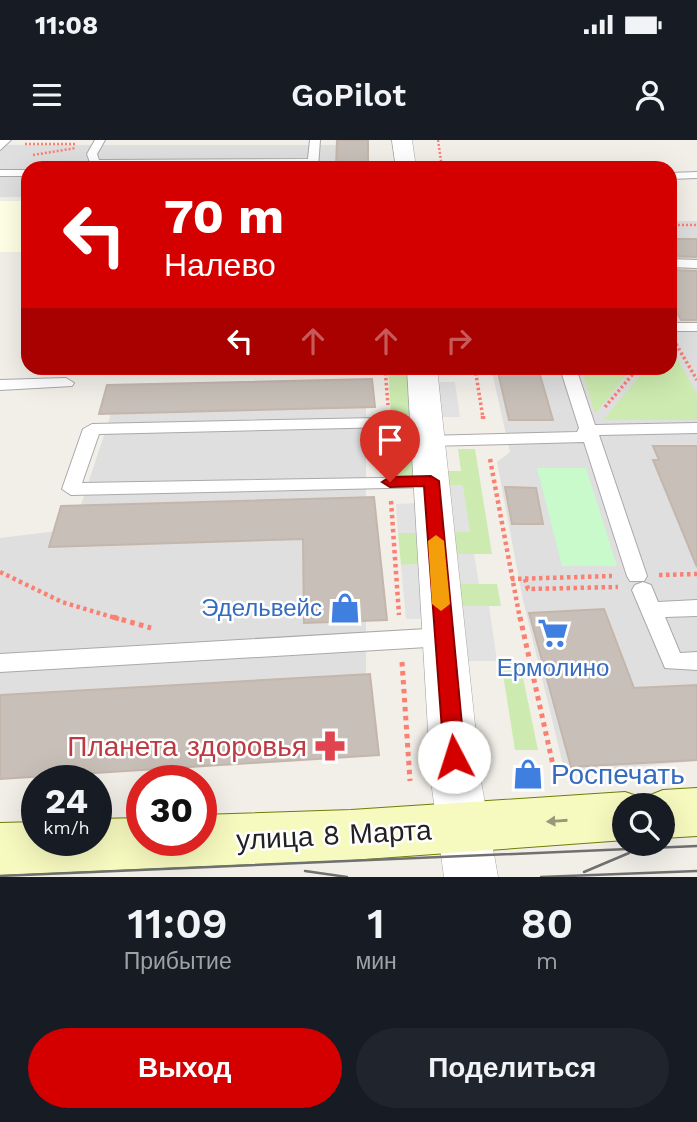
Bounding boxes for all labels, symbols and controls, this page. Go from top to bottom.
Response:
text: 11:08 [35,10,98,40]
icon: menu [28,76,66,114]
text: GoPilot [291,76,406,114]
icon: person [631,76,669,114]
text: 70 m [164,187,284,245]
icon: left [49,189,140,280]
text: Налево [164,246,276,284]
icon: left [221,322,259,360]
icon: ahead [294,322,332,360]
icon: ahead [367,322,405,360]
icon: right [440,322,478,360]
pin [360,410,420,482]
icon: arrive [371,421,409,459]
shop icon: Эдельвейс [328,591,362,625]
place label: Эдельвейс [201,594,322,622]
supermarket icon: Ермолино [536,616,570,650]
place label: Ермолино [497,654,609,682]
position arrow [417,720,491,794]
pharmacy icon: Планета здоровья [313,729,347,763]
place label: Планета здоровья [67,730,307,763]
shop icon: Роспечать [511,757,545,791]
place label: Роспечать [551,758,685,791]
speed limit sign: 30 [126,765,217,856]
text: 24 [45,780,88,822]
map controls [612,793,675,856]
button: search [612,793,675,856]
street label: улица 8 Марта [235,813,433,857]
one-way arrow [545,816,567,827]
text: km/h [43,817,90,838]
text: 11:09 [128,899,228,948]
text: 1 [367,899,385,948]
text: 80 [520,899,573,948]
text: Прибытие [124,948,232,975]
text: мин [355,948,397,975]
text: m [536,948,558,975]
button: Выход [28,1028,342,1108]
button: Поделиться [356,1028,669,1108]

